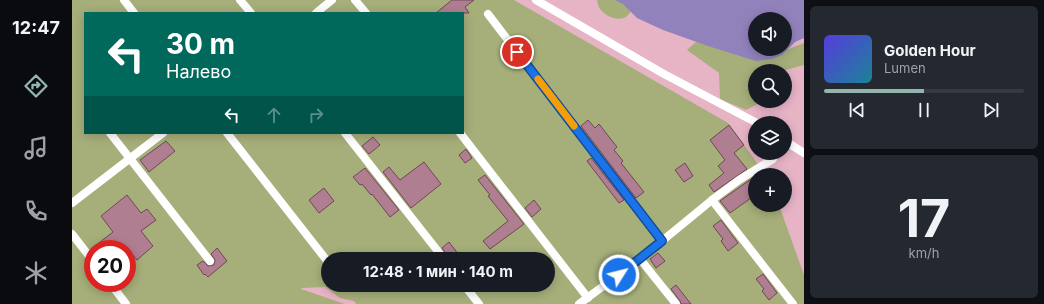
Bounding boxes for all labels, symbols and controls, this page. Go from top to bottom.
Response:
map controls [748,12,792,212]
button: sound [748,12,792,56]
text: 12:47 [12,17,60,38]
text: 30 m [166,27,235,61]
icon: left [100,28,152,80]
pin [500,35,534,69]
icon: arrive [506,41,528,63]
text: Golden Hour [884,41,976,60]
text: Lumen [884,60,926,76]
text: Налево [166,61,231,82]
button: search [748,64,792,108]
icon: directions [22,72,50,100]
icon: previous [846,99,868,121]
icon: pause [913,99,935,121]
icon: next [980,99,1002,121]
icon: left [221,104,243,126]
icon: ahead [263,104,285,126]
icon: right [305,104,327,126]
button: layers [748,116,792,160]
icon: music [22,134,50,162]
button: + [748,168,792,212]
text: 17 [898,187,950,250]
icon: phone [22,197,50,225]
speed limit sign: 20 [84,240,136,292]
text: km/h [909,245,939,261]
position arrow [598,254,640,296]
icon: climate [22,259,50,287]
text: 12:48 · 1 мин · 140 m [363,262,513,281]

